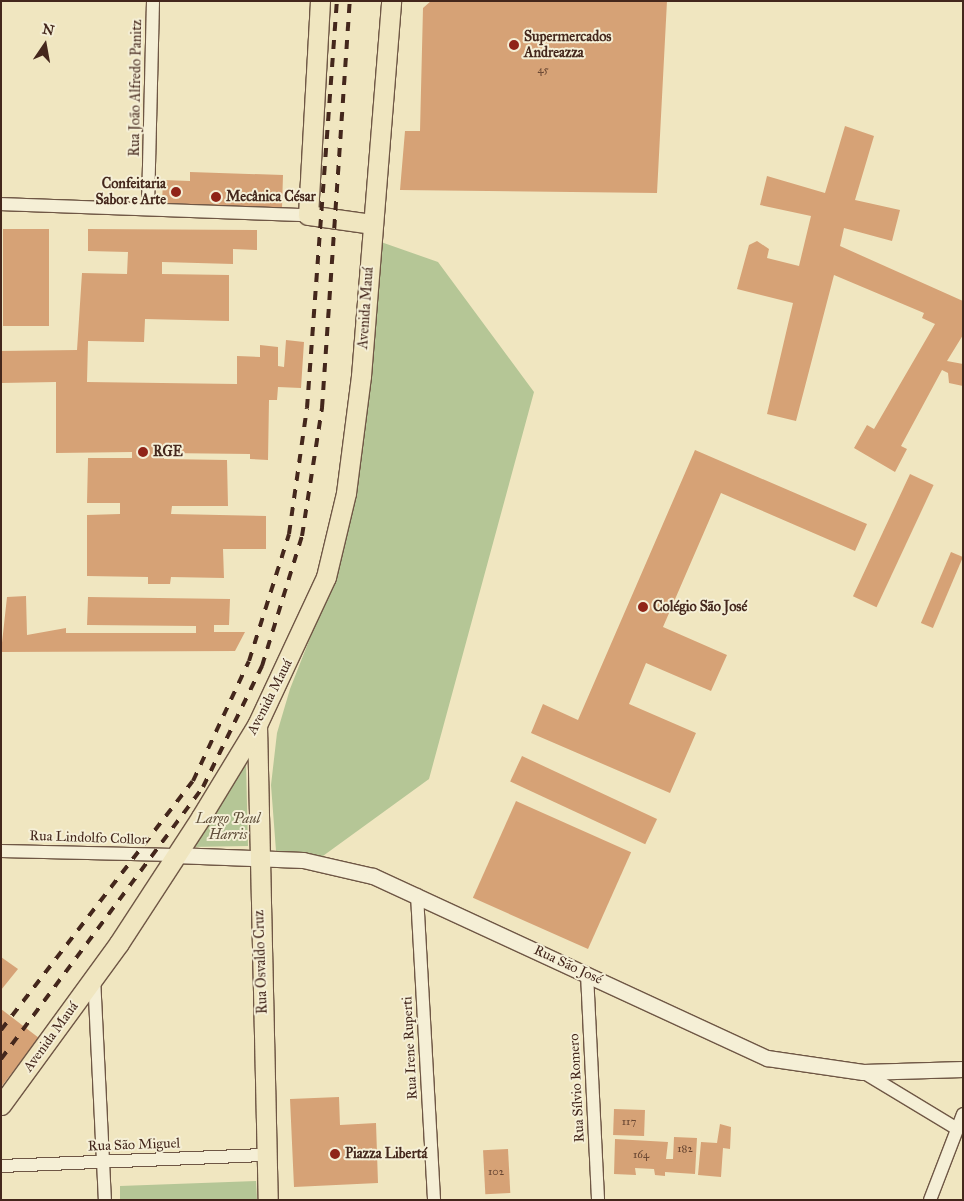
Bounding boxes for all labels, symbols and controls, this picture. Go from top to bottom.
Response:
street label: Rua João Alfredo Panitz [126,19,146,157]
north arrow [20,20,70,70]
text: N [41,20,56,39]
place label: Supermercados Andreazza [524,29,611,62]
marker: Supermercados Andreazza [508,39,520,51]
house number: 45 [537,63,549,77]
place label: Confeitaria Sabor e Arte [96,176,166,208]
marker: Confeitaria Sabor e Arte [170,186,182,198]
place label: Mecânica César [226,189,316,205]
marker: Mecânica César [210,191,222,203]
street label: Avenida Mauá [355,266,377,350]
place label: RGE [153,444,183,460]
marker: RGE [137,446,149,458]
place label: Colégio São José [653,599,747,615]
marker: Colégio São José [637,601,649,613]
street label: Avenida Mauá [244,657,296,737]
park label: Largo Paul Harris [196,811,260,844]
street label: Rua Lindolfo Collor [29,828,147,848]
street label: Rua Osvaldo Cruz [251,910,271,1014]
street label: Rua São José [531,942,605,988]
street label: Rua Irene Ruperti [399,996,421,1100]
street label: Avenida Mauá [20,999,82,1075]
street label: Rua Sílvio Romero [566,1033,588,1143]
house number: 117 [622,1115,636,1129]
street label: Rua São Miguel [88,1135,180,1155]
house number: 182 [677,1142,693,1156]
place label: Piazza Libertá [345,1146,428,1162]
marker: Piazza Libertá [329,1148,341,1160]
house number: 164 [633,1148,649,1162]
house number: 102 [488,1165,504,1179]

